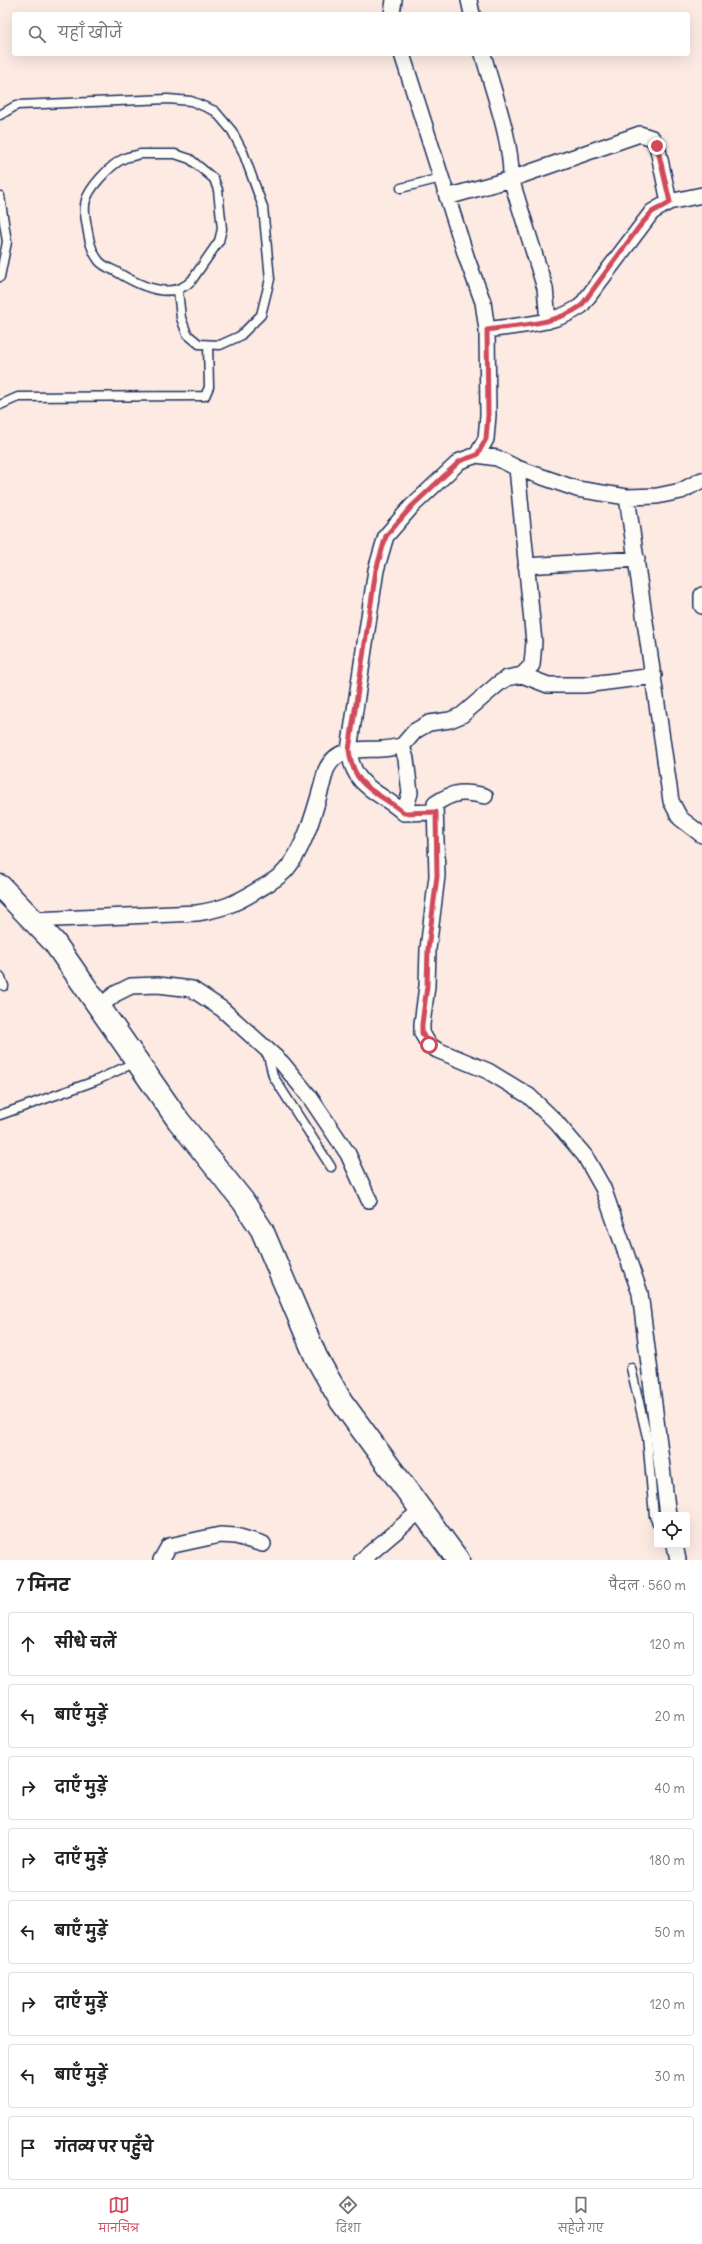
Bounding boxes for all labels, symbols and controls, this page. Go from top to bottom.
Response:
search box [12,12,690,56]
icon: search [26,23,48,45]
text: यहाँ खोजें [58,23,122,42]
route end [648,137,666,155]
route start [420,1036,438,1054]
map controls [654,1512,690,1548]
button: locate [654,1512,690,1548]
text: 7 मिनट [16,1574,70,1596]
text: पैदल · 560 m [609,1577,686,1594]
icon: ahead [17,1633,39,1655]
text: सीधे चलें [55,1633,116,1652]
text: 120 m [650,1636,685,1653]
icon: left [17,1705,39,1727]
text: बाएँ मुड़ें [55,1705,107,1724]
text: 20 m [655,1708,685,1725]
icon: right [17,1777,39,1799]
text: दाएँ मुड़ें [55,1777,107,1796]
text: 40 m [654,1780,685,1797]
icon: right [17,1849,39,1871]
text: दाएँ मुड़ें [55,1849,107,1868]
text: 180 m [649,1852,685,1869]
icon: left [17,1921,39,1943]
text: बाएँ मुड़ें [55,1921,107,1940]
text: 50 m [654,1924,685,1941]
icon: right [17,1993,39,2015]
text: दाएँ मुड़ें [55,1993,107,2012]
text: 120 m [650,1996,685,2013]
icon: left [17,2065,39,2087]
text: बाएँ मुड़ें [55,2065,107,2084]
text: 30 m [655,2068,685,2085]
icon: arrive [17,2137,39,2159]
text: गंतव्य पर पहुँचे [55,2137,153,2156]
tab: मानचित्र [99,2194,139,2240]
tab: दिशा [336,2194,361,2240]
tab: सहेजे गए [558,2194,603,2240]

